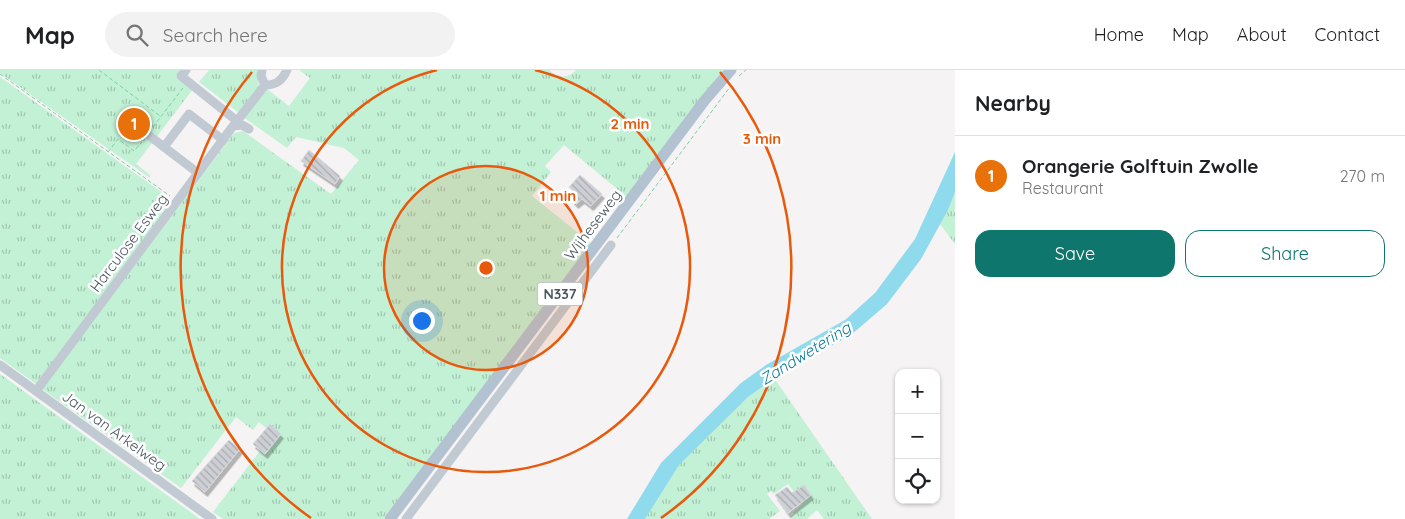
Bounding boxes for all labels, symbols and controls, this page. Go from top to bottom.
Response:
search box [105,12,455,57]
text: Map [25,20,75,50]
icon: search [123,21,151,49]
text: Search here [163,23,268,47]
text: Home [1094,23,1144,46]
text: Map [1172,23,1209,46]
text: About [1237,23,1287,46]
text: Contact [1315,23,1380,46]
text: Nearby [975,90,1051,116]
pin: 1 [118,105,150,143]
text: 2 min [610,114,650,133]
text: 3 min [743,129,781,148]
text: Orangerie Golftuin Zwolle [1022,154,1259,178]
text: 1 [988,166,994,186]
text: 270 m [1340,166,1385,186]
text: Restaurant [1022,178,1104,198]
text: 1 min [540,186,576,205]
street label: Wijheseweg [560,186,625,264]
street label: Harculose Esweg [85,190,172,296]
button: Save [975,230,1175,277]
button: Share [1185,230,1385,277]
centre of rings [477,259,495,277]
road number: N337 [538,282,582,305]
your location [409,308,435,334]
water label: Zandwetering [756,317,855,389]
map controls [895,369,940,504]
button: + [895,369,940,414]
street label: Jan van Arkelweg [59,386,170,475]
button: − [895,414,940,459]
button: locate [895,459,940,504]

